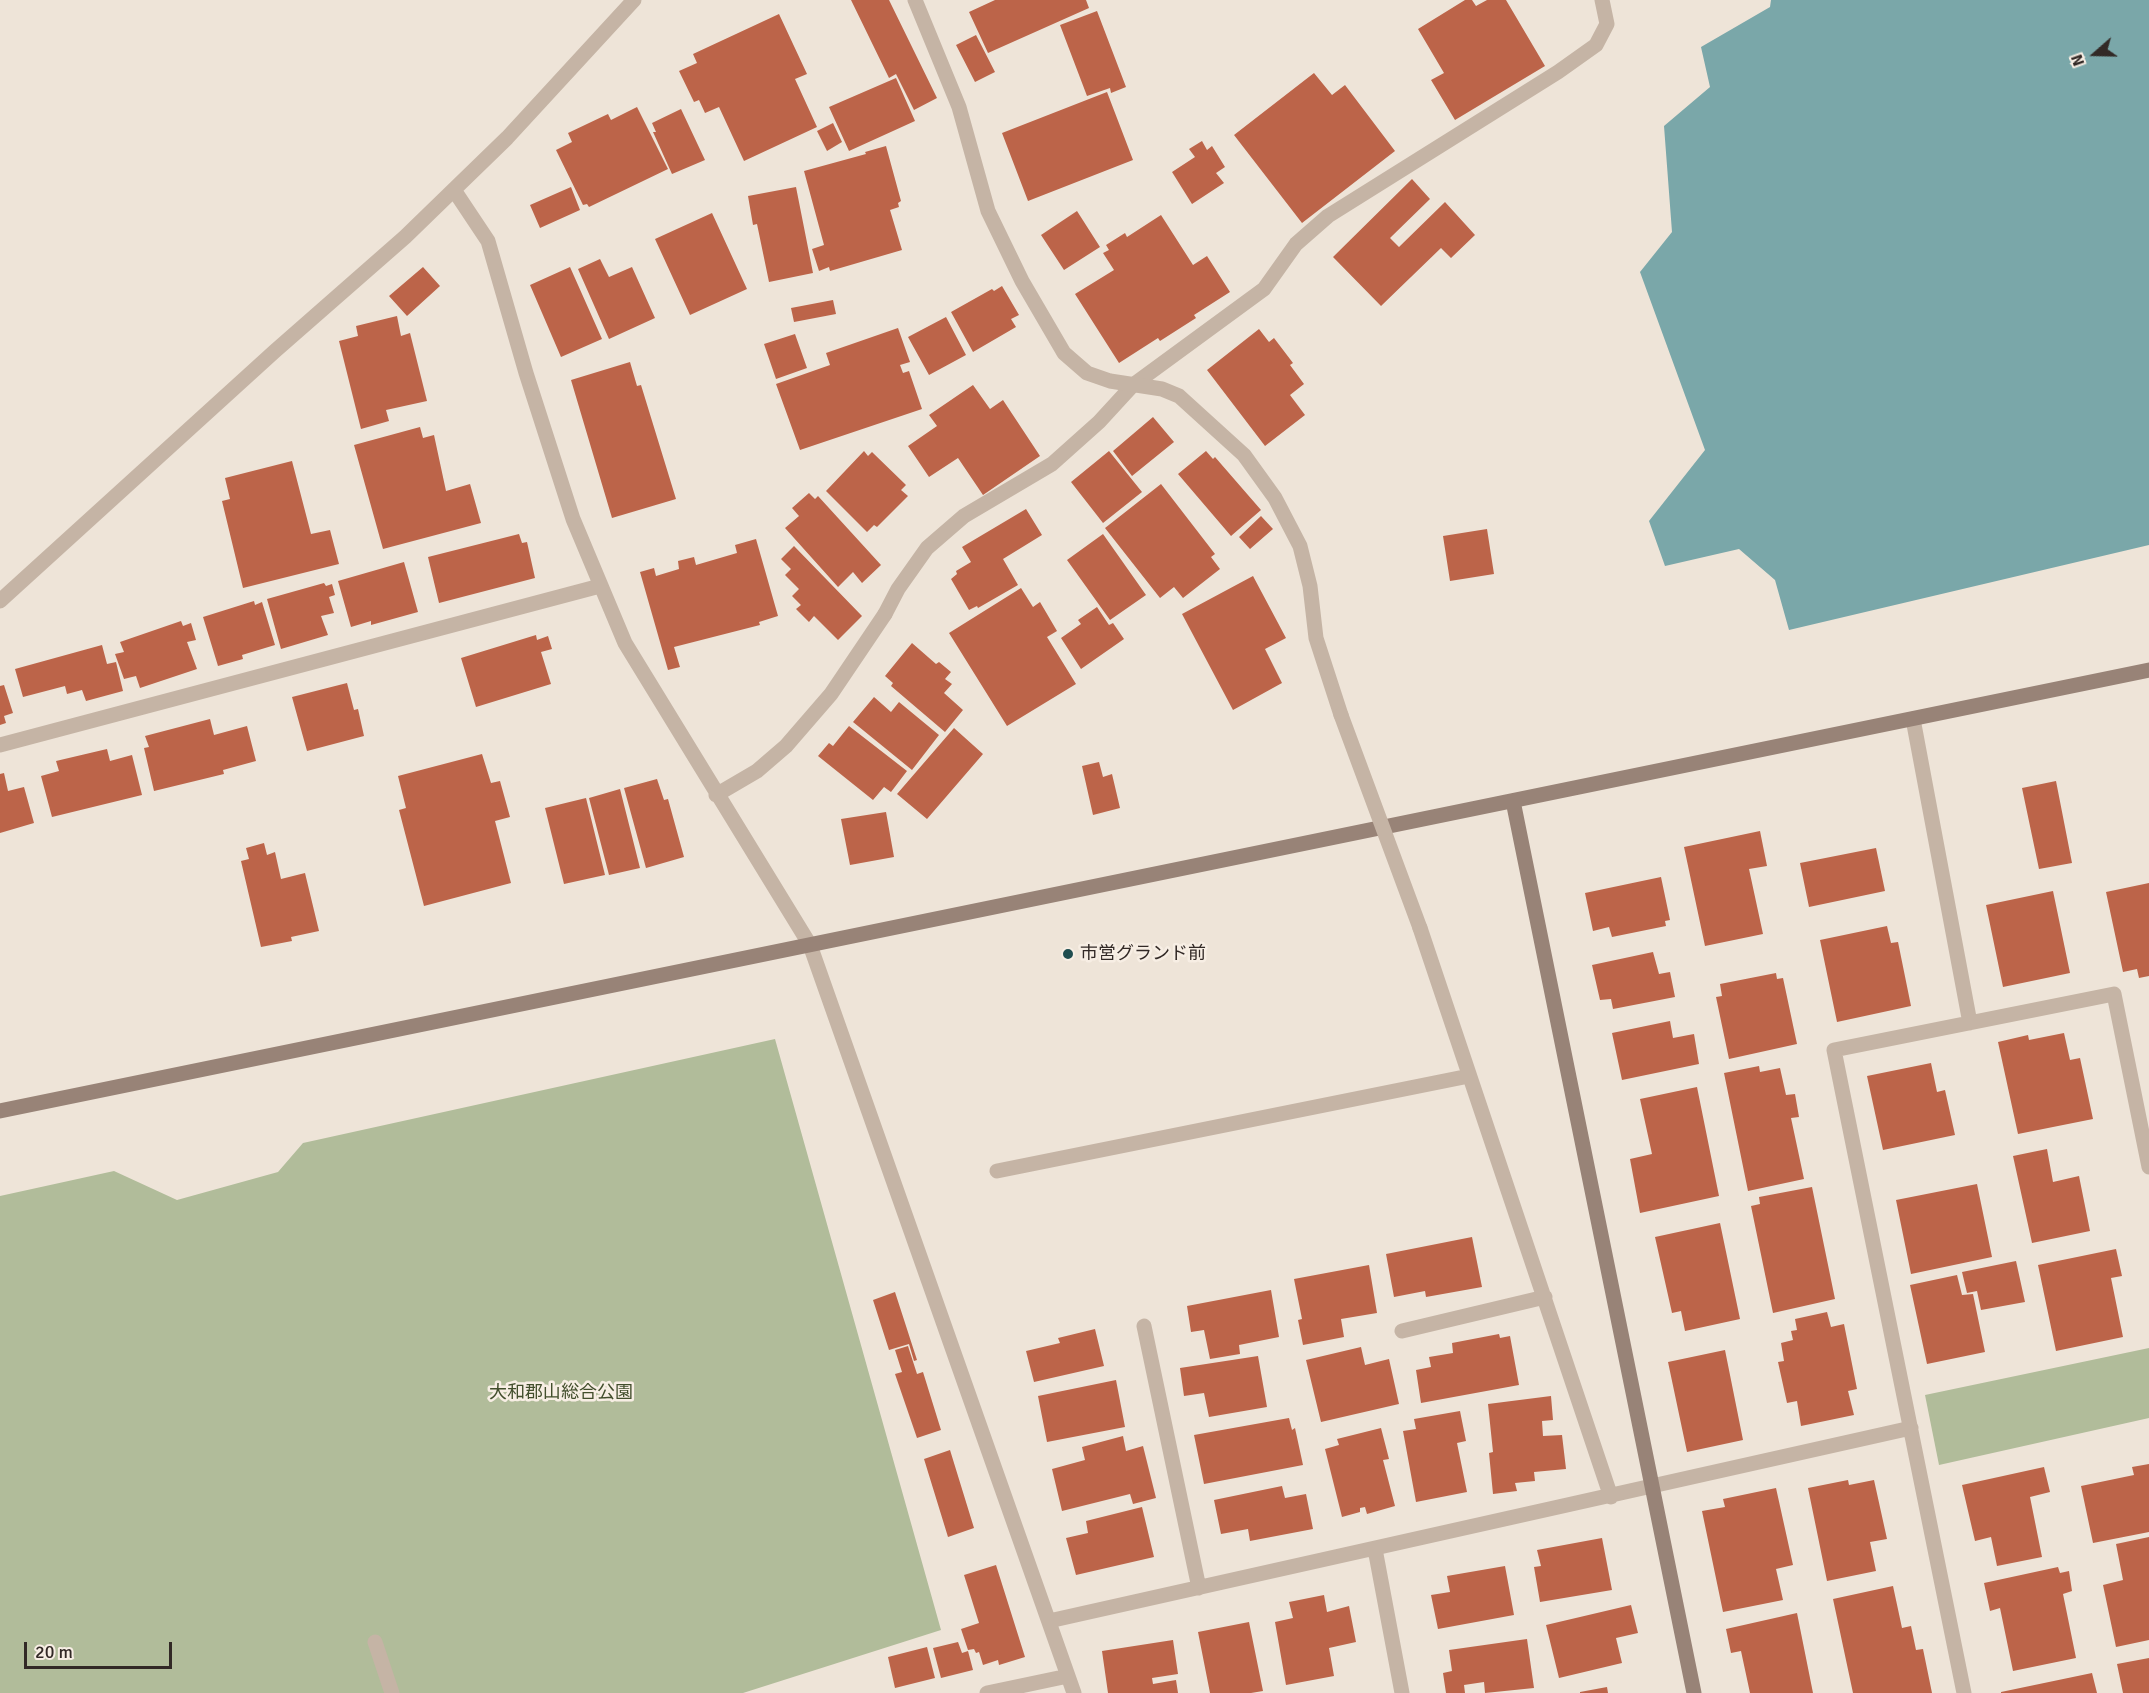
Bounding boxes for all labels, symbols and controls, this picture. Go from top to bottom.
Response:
north arrow [2065,24,2125,84]
text: N [2067,52,2089,69]
place label: 市営グランド前 [1080,943,1206,965]
marker: 市営グランド前 [1061,947,1075,961]
park label: 大和郡山総合公園 [489,1382,633,1404]
scale bar [27,1630,176,1668]
text: 20 m [35,1641,73,1663]

